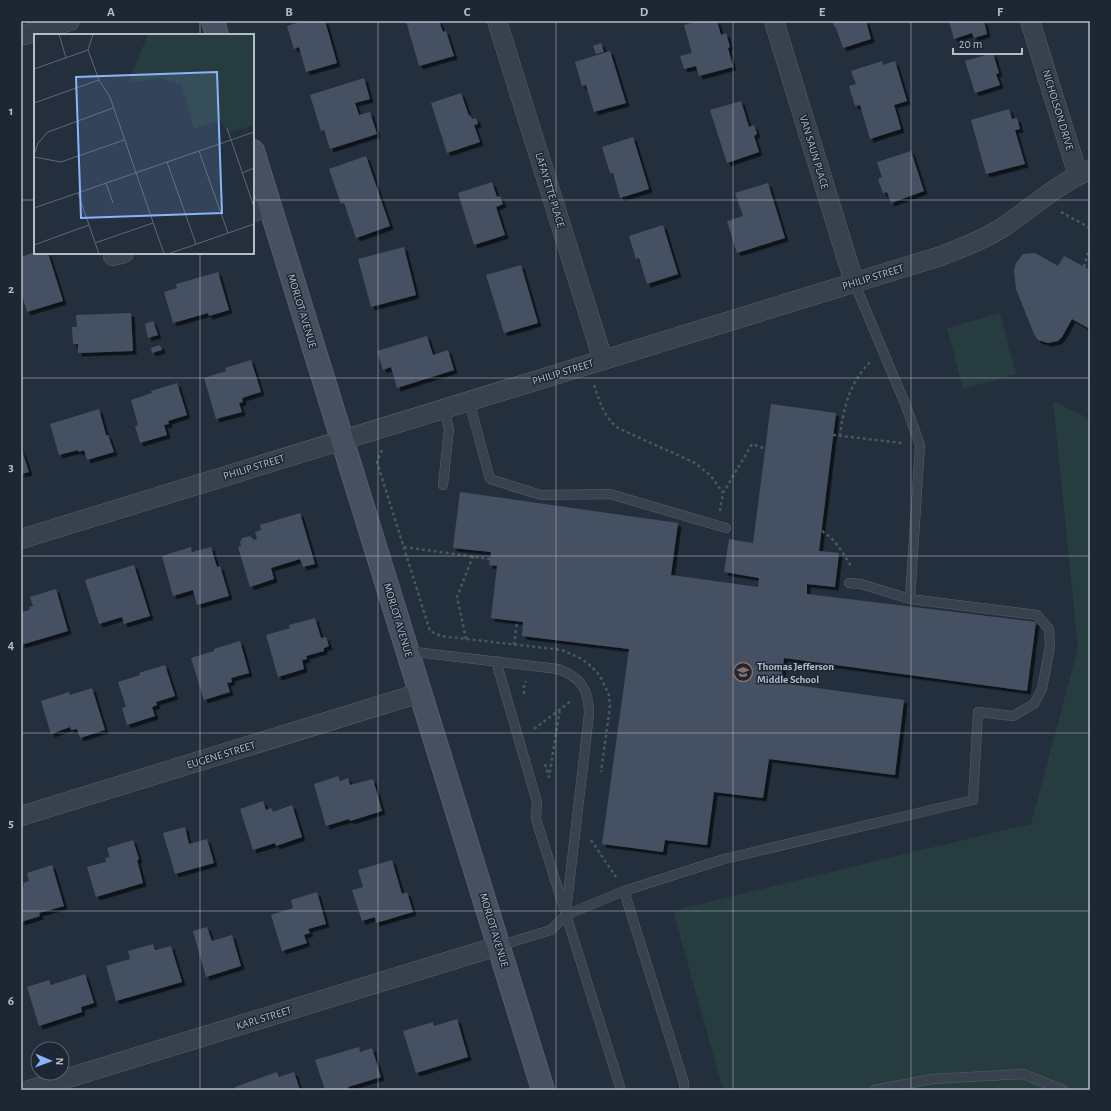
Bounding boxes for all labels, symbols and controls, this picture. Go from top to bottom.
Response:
text: A [107,6,115,19]
text: B [285,6,293,19]
text: C [464,6,471,19]
text: D [640,6,649,19]
text: E [819,6,826,19]
text: F [997,6,1004,19]
scale bar [953,30,1022,56]
inset map [34,34,254,254]
text: 20 m [959,38,982,50]
street label: NICHOLSON DRIVE [1040,68,1076,152]
text: 1 [9,105,13,118]
street label: VAN SAUN PLACE [798,114,831,191]
street label: LAFAYETTE PLACE [533,151,567,229]
street label: PHILIP STREET [841,262,906,292]
street label: MORLOT AVENUE [285,273,319,350]
text: 2 [8,283,14,296]
street label: PHILIP STREET [531,357,596,387]
street label: PHILIP STREET [222,452,287,482]
text: 3 [8,461,14,474]
street label: MORLOT AVENUE [381,582,415,659]
text: 4 [8,639,15,652]
school or university icon: Thomas Jefferson Middle School [732,661,754,683]
place label: Thomas Jefferson Middle School [757,661,834,685]
street label: EUGENE STREET [185,739,257,771]
text: 5 [8,817,14,830]
street label: MORLOT AVENUE [477,892,511,969]
text: 6 [8,995,14,1008]
street label: KARL STREET [235,1004,294,1032]
north arrow [30,1041,70,1081]
text: N [54,1057,65,1065]

